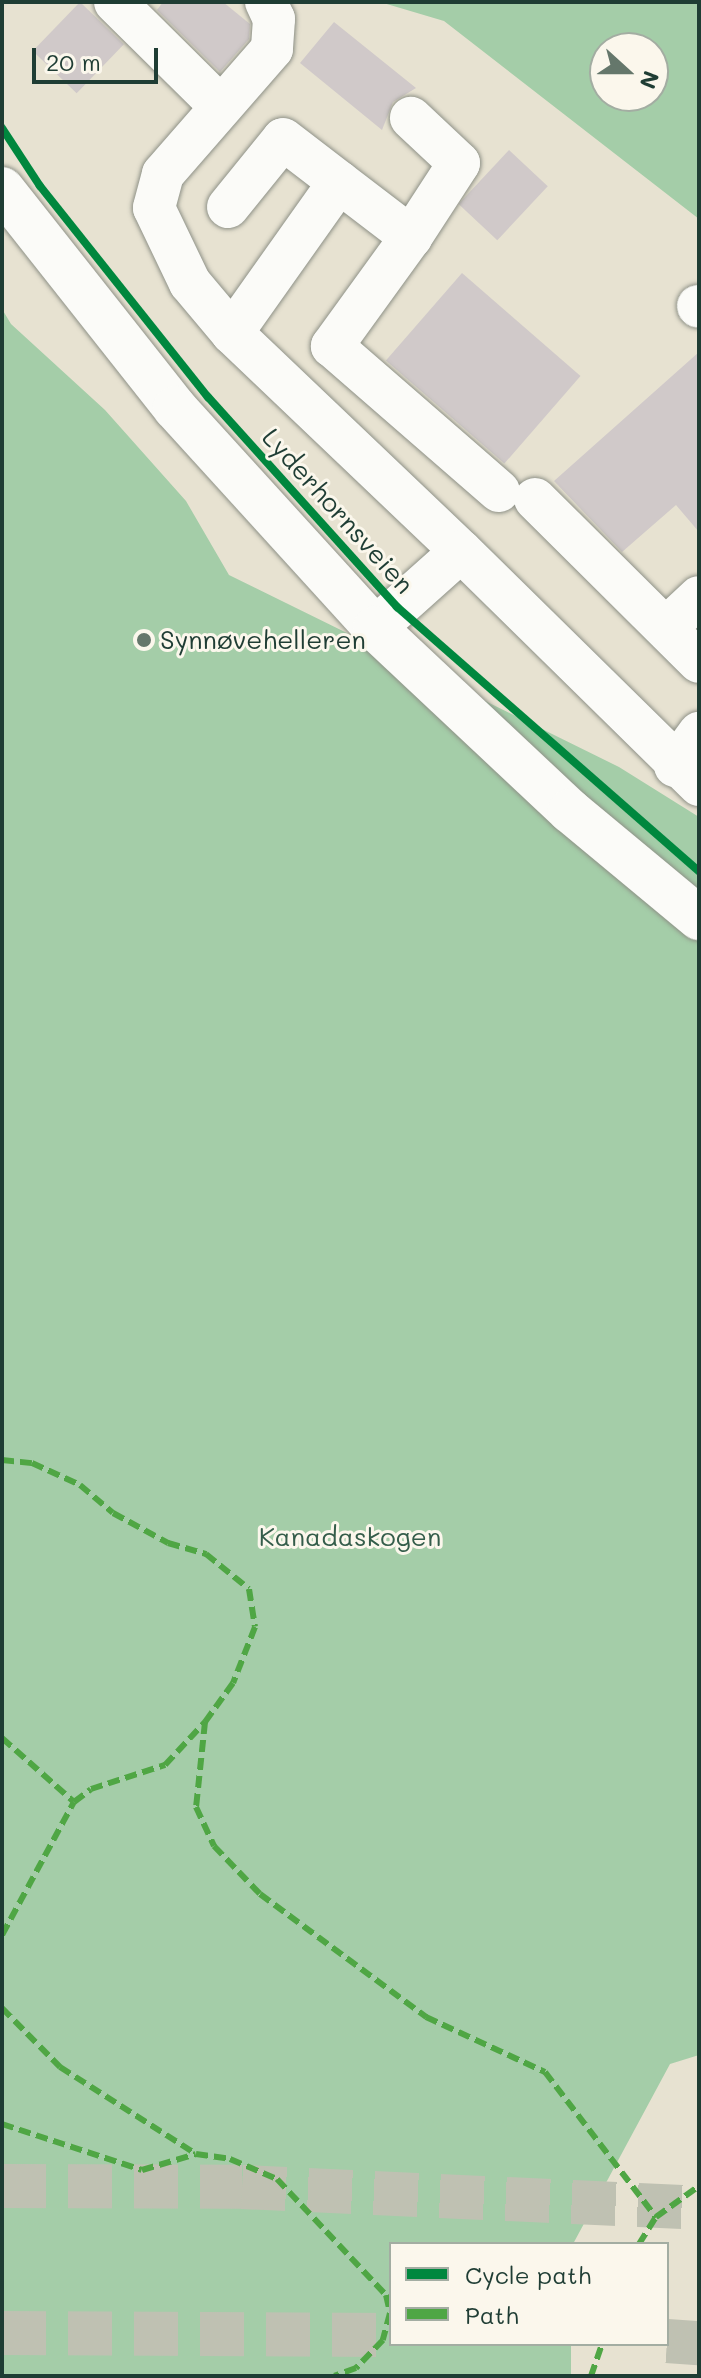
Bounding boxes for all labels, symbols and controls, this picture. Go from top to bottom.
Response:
scale bar [36,32,162,82]
north arrow [589,32,669,112]
text: 20 m [46,46,101,77]
text: N [633,67,667,93]
street label: Lyderhornsveien [256,422,420,600]
place label: Synnøvehelleren [160,624,366,656]
marker: Synnøvehelleren [135,631,153,649]
park label: Kanadaskogen [259,1521,441,1553]
legend [389,2242,669,2346]
text: Cycle path [465,2259,591,2290]
text: Path [465,2299,519,2330]

